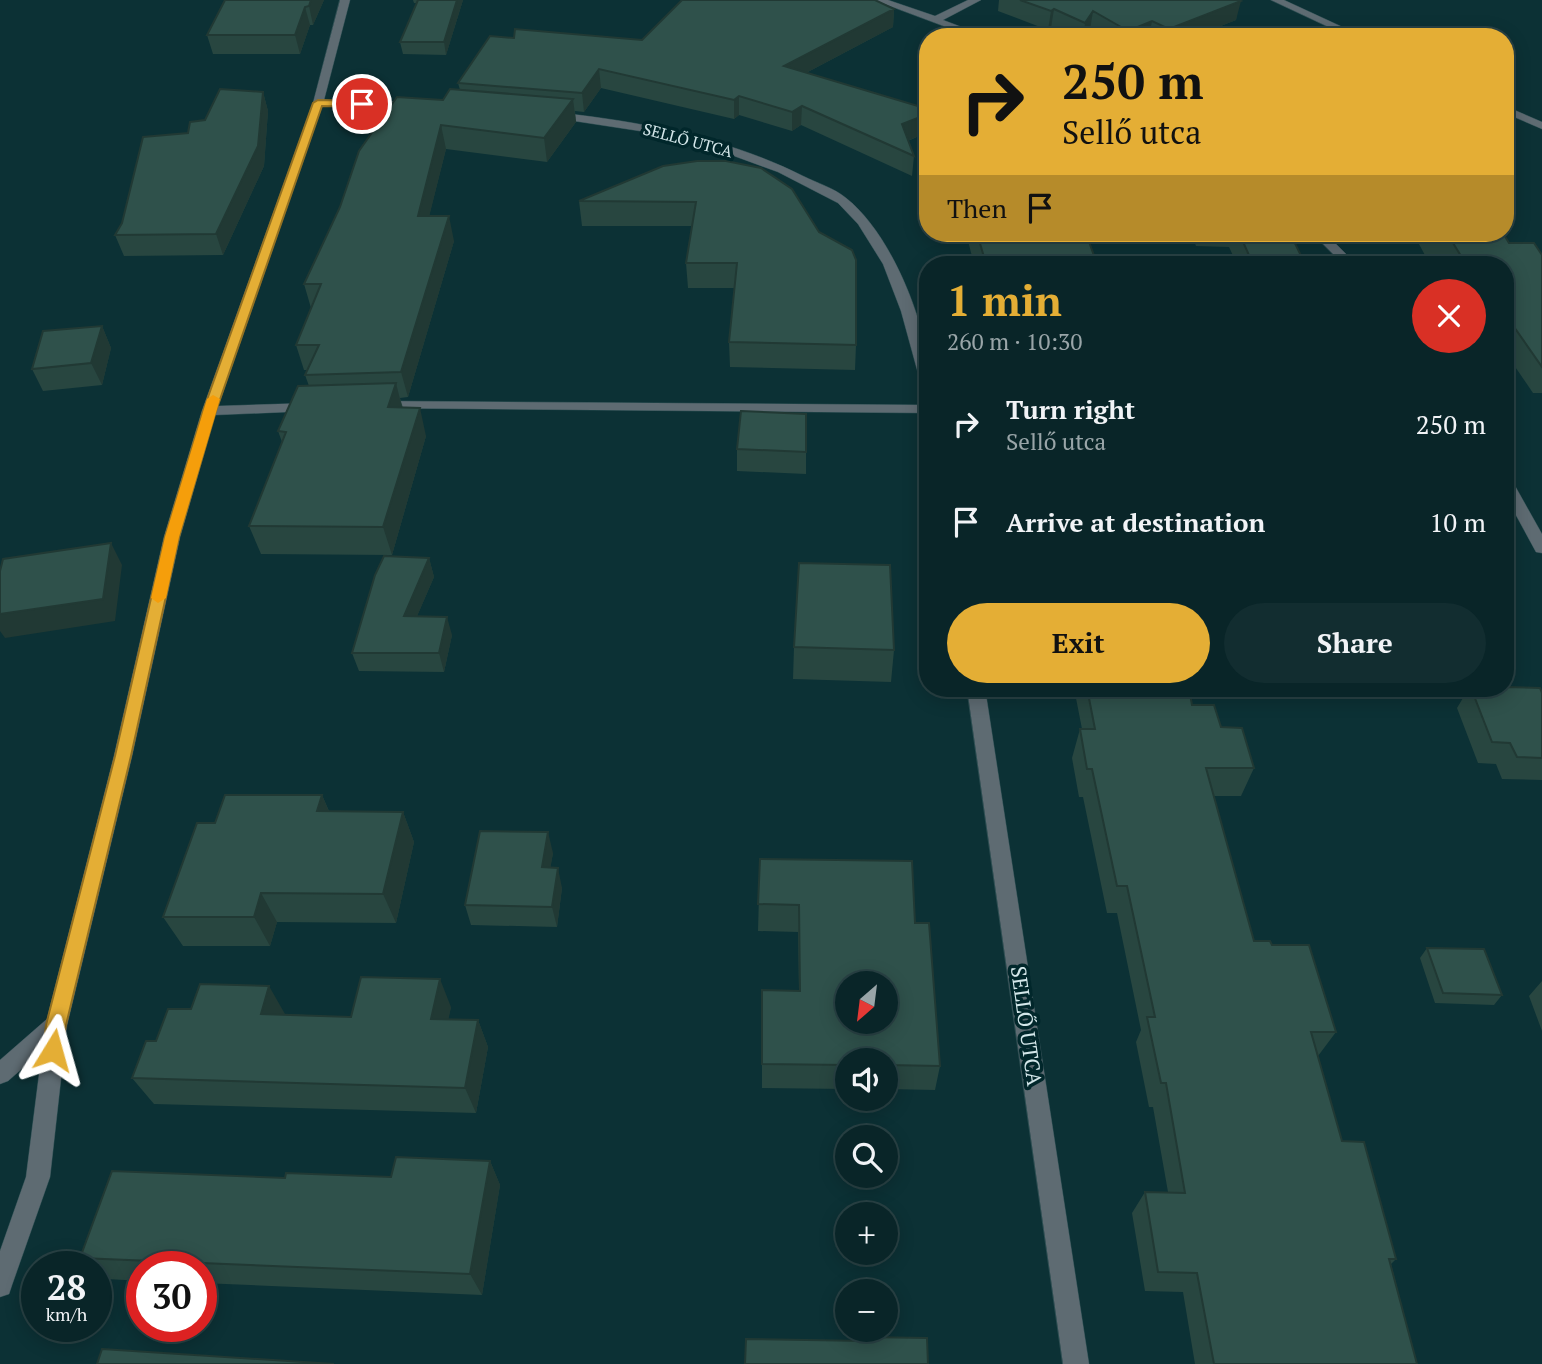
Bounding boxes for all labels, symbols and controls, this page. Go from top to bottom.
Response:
text: 250 m [1062,48,1204,113]
icon: right [947,56,1038,147]
pin [332,74,392,134]
icon: arrive [343,85,381,123]
text: Sellő utca [1062,111,1201,153]
street label: SELLŐ UTCA [641,117,735,163]
icon: arrive [1021,189,1059,227]
text: Then [947,191,1007,225]
text: 1 min [947,272,1062,328]
button: close [1412,279,1486,353]
text: 260 m · 10:30 [947,326,1082,357]
text: Turn right [1006,392,1135,426]
icon: right [947,405,985,443]
text: 250 m [1416,407,1486,441]
text: Sellő utca [1006,426,1106,457]
icon: arrive [947,503,985,541]
text: Arrive at destination [1006,505,1265,539]
text: 10 m [1430,505,1486,539]
button: Exit [947,603,1210,683]
button: Share [1224,603,1486,683]
street label: SELLŐ UTCA [1005,964,1049,1088]
north arrow [835,971,898,1034]
map controls [835,971,898,1342]
position arrow [16,1013,90,1087]
button: sound [835,1048,898,1111]
button: search [835,1125,898,1188]
button: + [835,1202,898,1265]
speed limit sign: 30 [126,1251,217,1342]
text: 28 [47,1264,86,1310]
button: − [835,1279,898,1342]
text: km/h [46,1302,87,1326]

